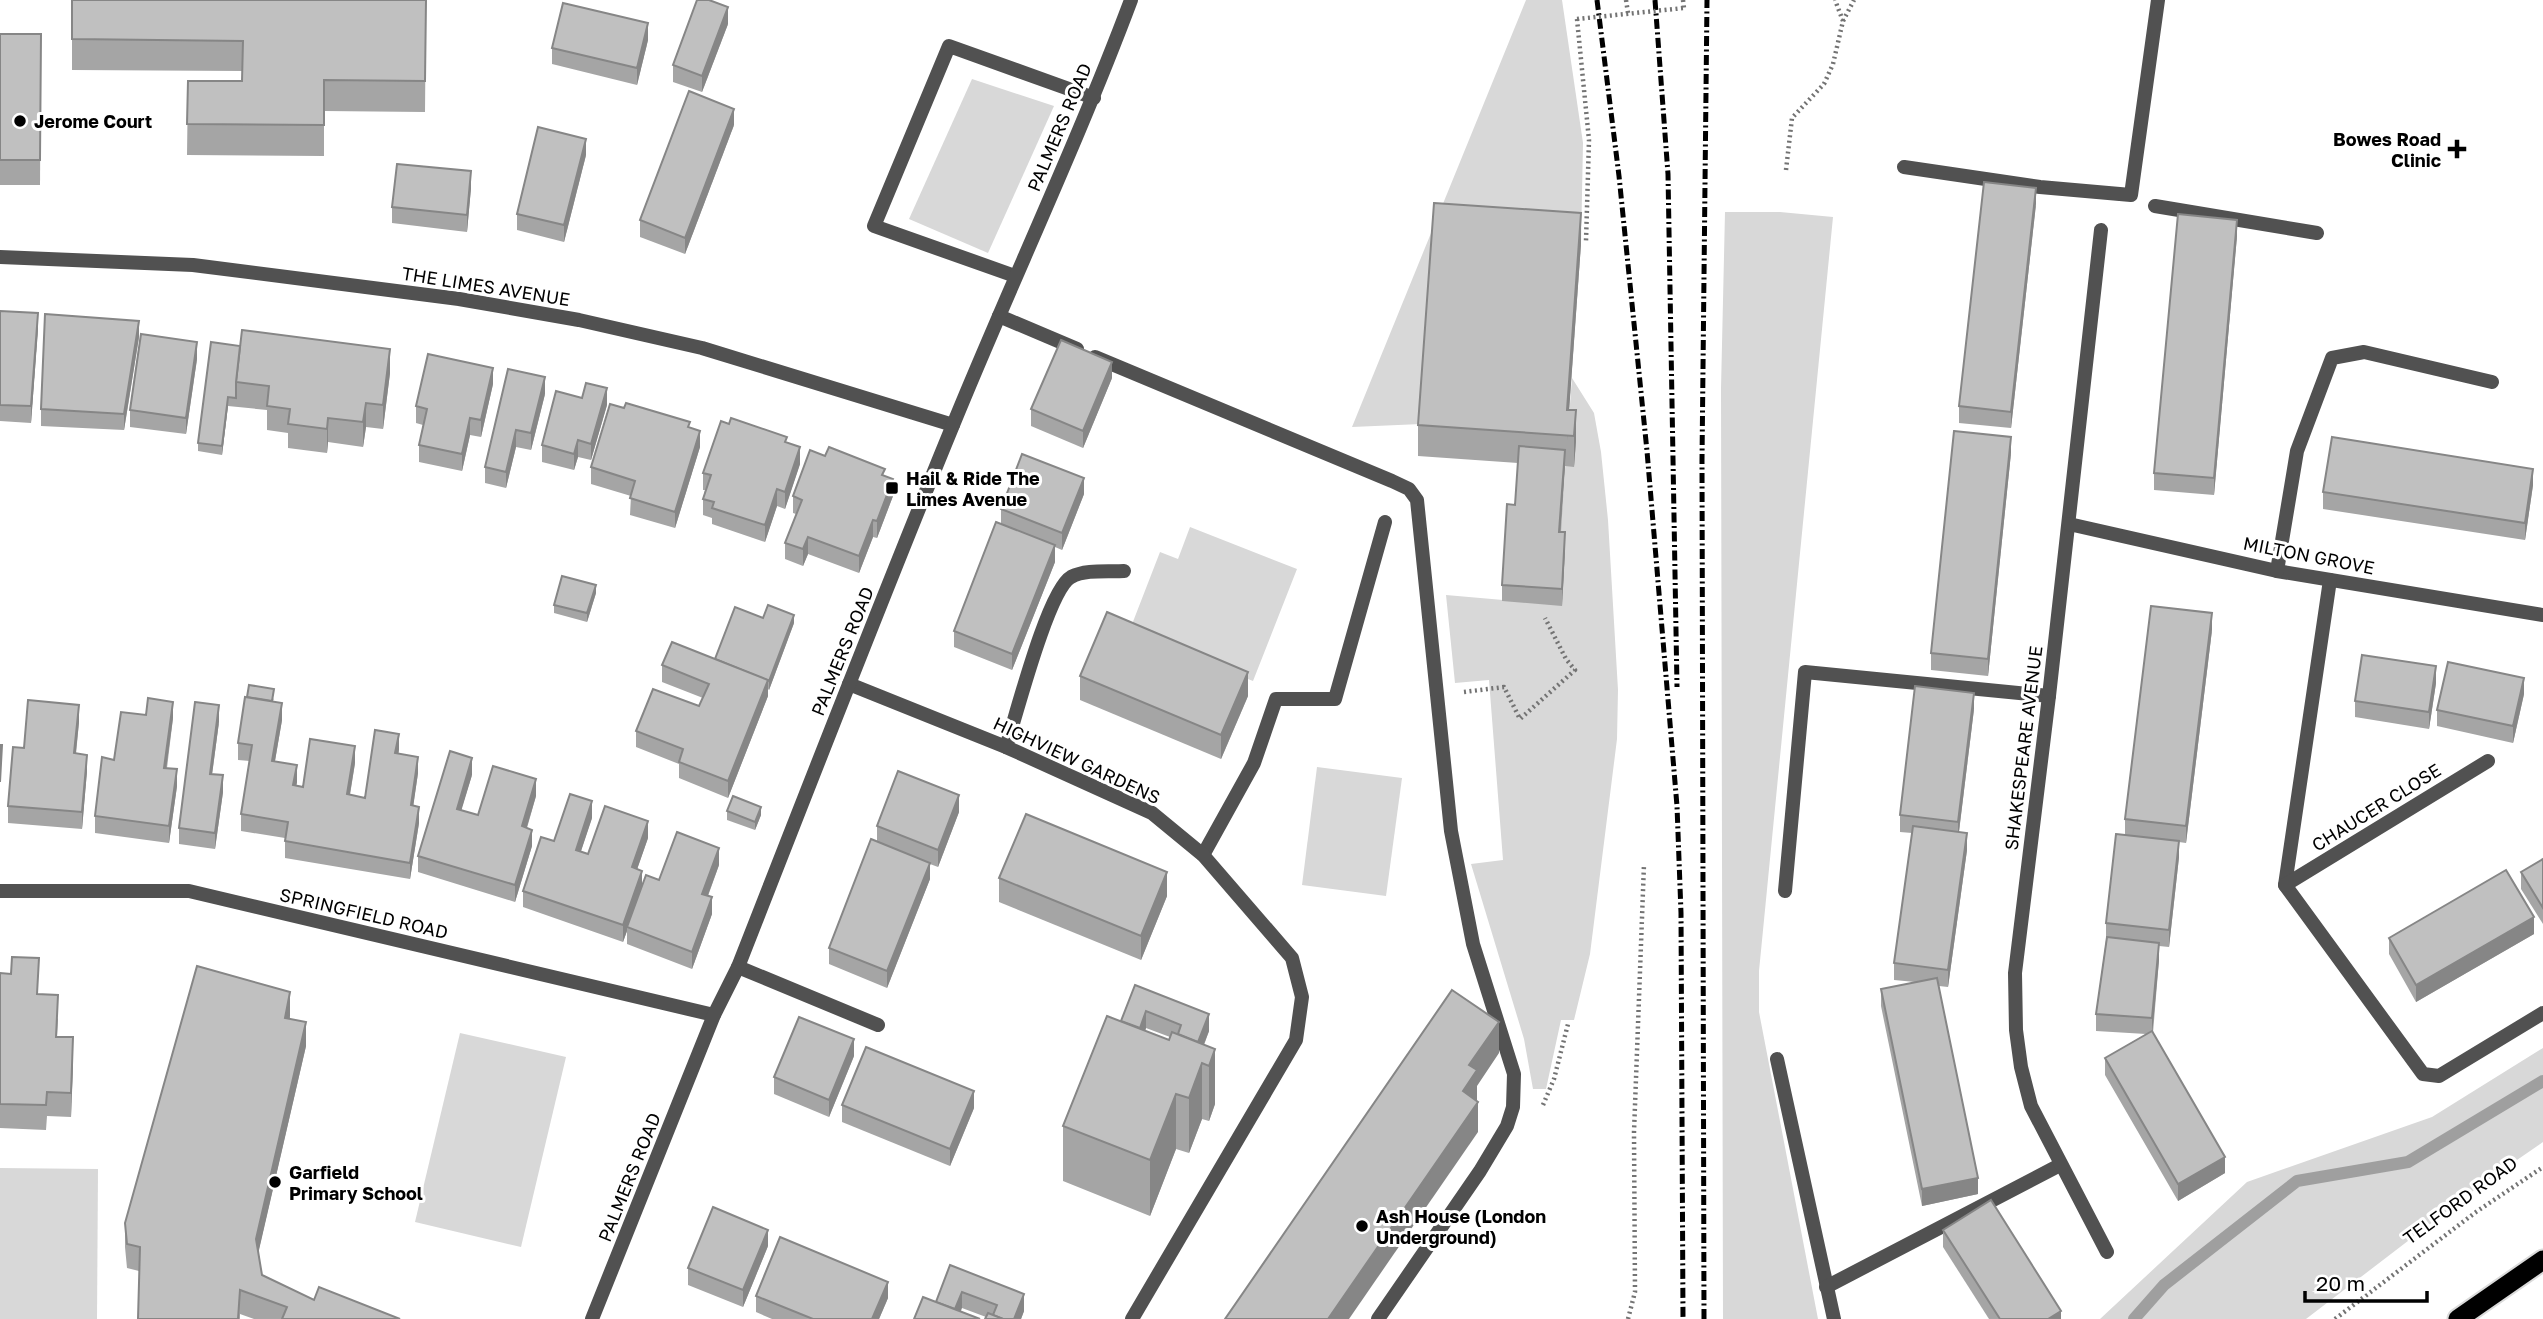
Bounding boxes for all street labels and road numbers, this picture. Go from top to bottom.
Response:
street label: PALMERS ROAD [1022,60,1096,194]
street label: THE LIMES AVENUE [400,262,572,310]
street label: MILTON GROVE [2242,531,2376,579]
street label: PALMERS ROAD [806,583,878,719]
street label: SHAKESPEARE AVENUE [2000,644,2046,852]
street label: HIGHVIEW GARDENS [990,712,1164,808]
street label: CHAUCER CLOSE [2307,758,2445,856]
street label: SPRINGFIELD ROAD [278,883,450,943]
street label: PALMERS ROAD [593,1109,665,1245]
street label: TELFORD ROAD [2399,1151,2521,1249]

